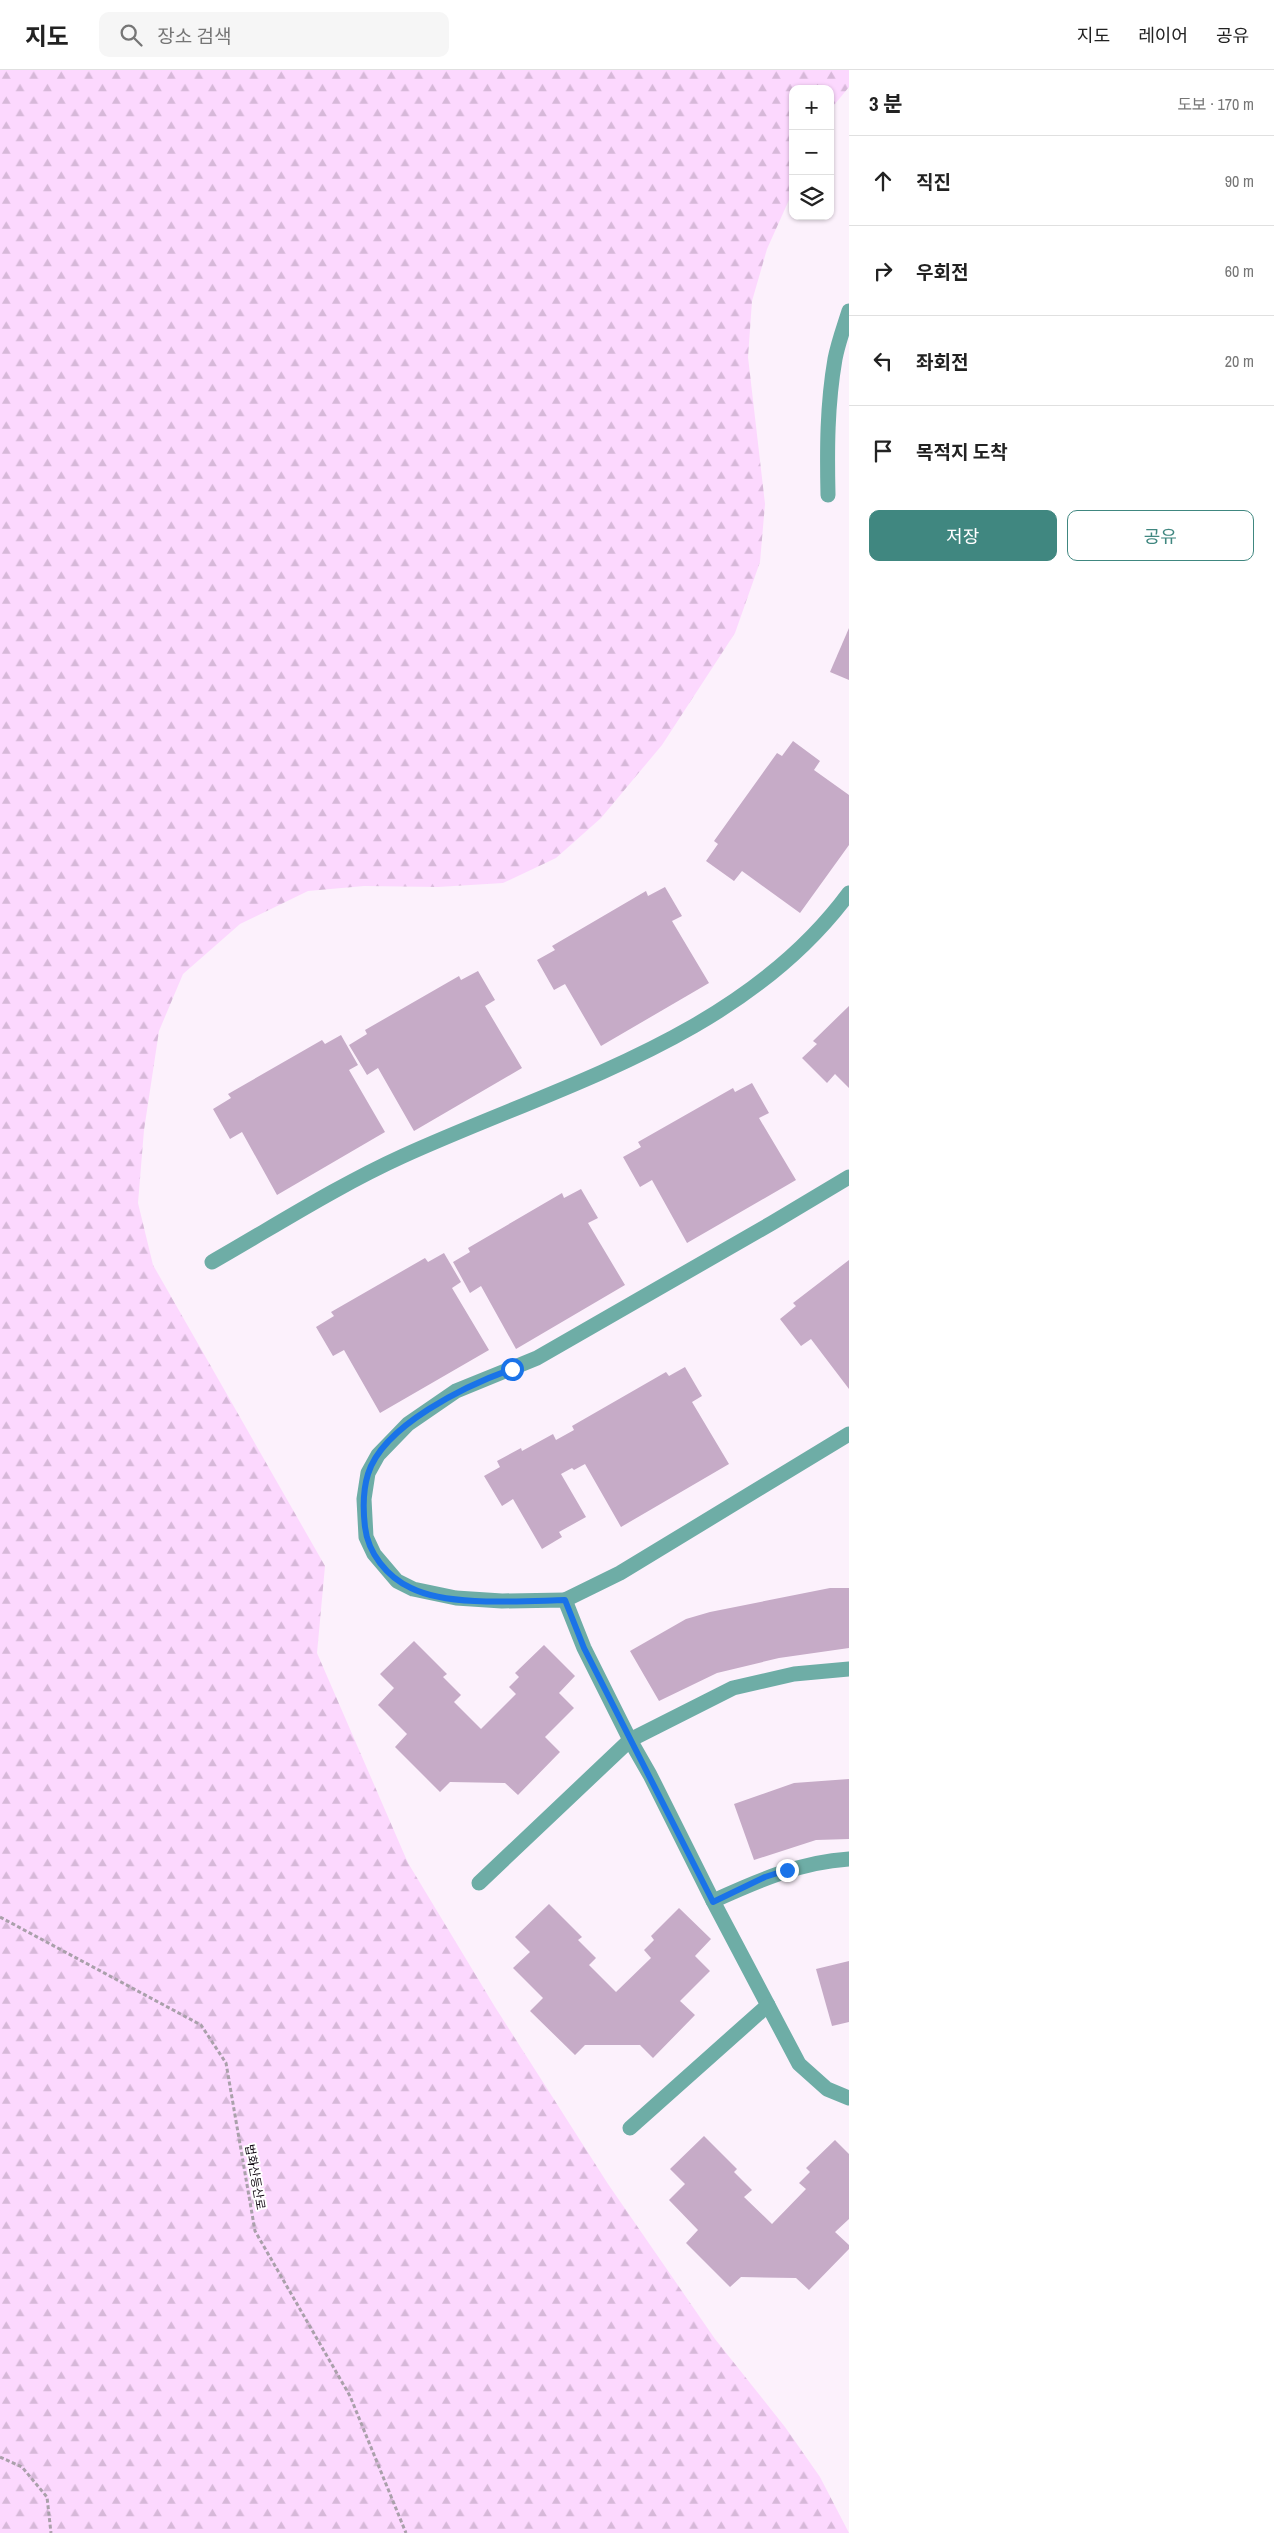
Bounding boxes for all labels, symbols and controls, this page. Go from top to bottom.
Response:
search box [99,12,449,57]
text: 지도 [25,20,69,52]
icon: search [117,21,145,49]
text: 장소 검색 [157,23,231,49]
text: 지도 [1077,23,1110,48]
text: 레이어 [1138,23,1188,48]
text: 공유 [1216,23,1249,48]
map controls [789,85,834,220]
button: + [789,85,834,130]
text: 3 분 [869,89,903,118]
text: 도보 · 170 m [1177,93,1254,115]
button: − [789,130,834,175]
icon: ahead [869,167,897,195]
text: 직진 [916,169,951,195]
text: 90 m [1225,170,1254,192]
button: layers [789,175,834,220]
icon: right [869,257,897,285]
text: 우회전 [916,259,968,285]
text: 60 m [1225,260,1254,282]
icon: left [869,347,897,375]
text: 좌회전 [916,349,968,375]
text: 20 m [1225,350,1254,372]
icon: arrive [869,437,897,465]
text: 목적지 도착 [916,439,1008,465]
button: 저장 [869,510,1057,561]
button: 공유 [1067,510,1254,561]
route start [501,1358,524,1381]
route end [776,1859,799,1882]
street label: 법화산등산로 [241,2143,269,2211]

